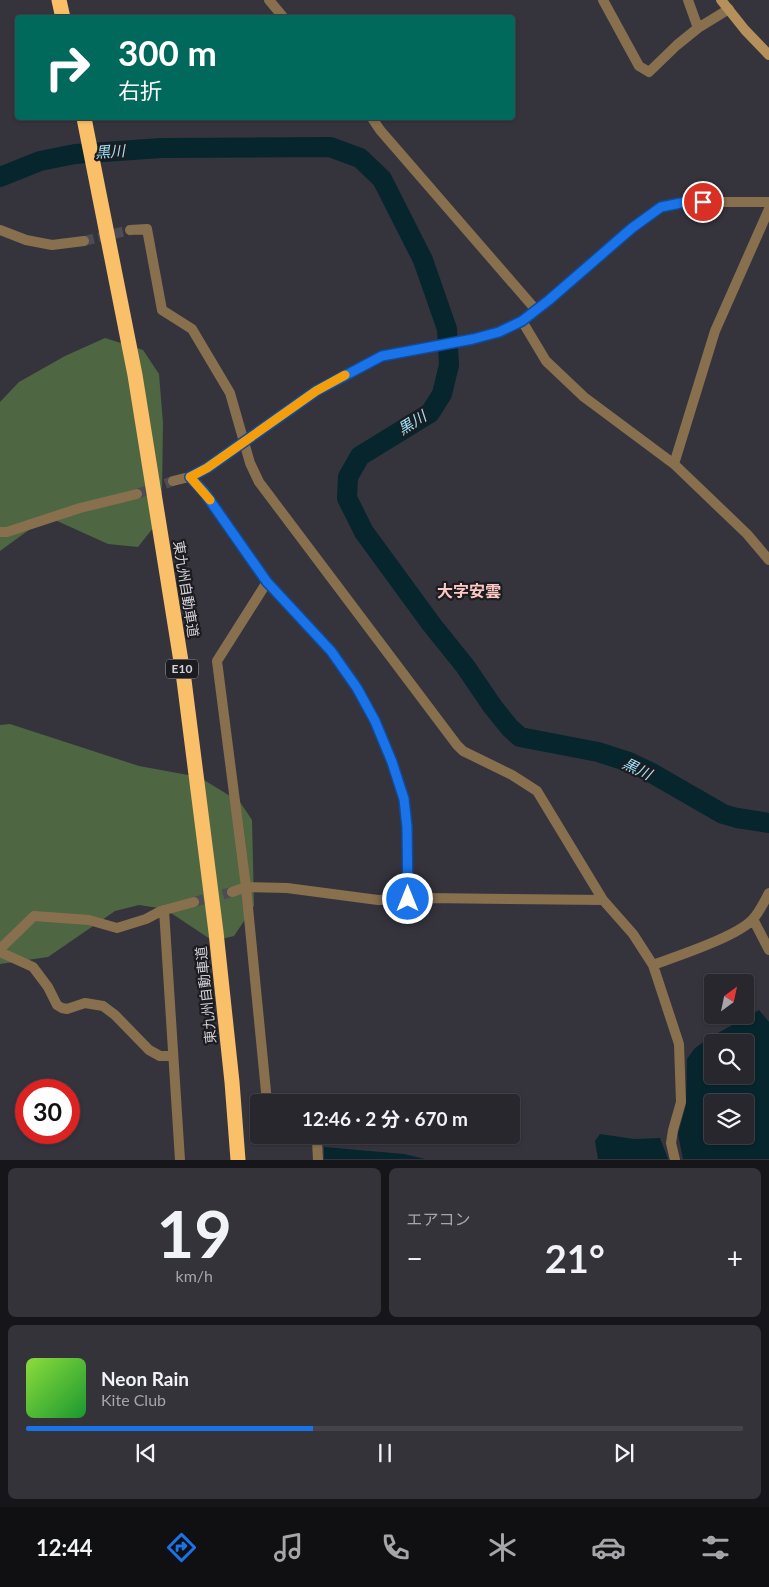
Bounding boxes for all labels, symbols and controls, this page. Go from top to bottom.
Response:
text: 300 m [118,31,217,73]
icon: right [35,35,100,100]
text: 右折 [118,77,162,104]
water label: 黒川 [94,141,128,161]
pin [682,181,724,223]
icon: arrive [689,188,717,216]
water label: 黒川 [394,406,431,438]
street label: 東九州自動車道 [170,539,203,639]
district label: 大字安雲 [437,581,501,600]
road number: E10 [166,660,198,679]
water label: 黒川 [620,753,657,784]
position arrow [381,872,433,924]
street label: 東九州自動車道 [192,945,219,1045]
north arrow [704,974,754,1024]
map controls [704,974,754,1144]
button: search [704,1034,754,1084]
speed limit sign: 30 [15,1079,80,1144]
button: layers [704,1094,754,1144]
text: 12:46 · 2 分 · 670 m [302,1107,468,1130]
text: 19 [157,1194,232,1272]
text: エアコン [407,1209,471,1228]
text: 21° [545,1235,605,1281]
text: − [407,1241,423,1275]
text: + [727,1241,743,1275]
text: km/h [176,1266,213,1285]
text: Neon Rain [101,1367,189,1390]
text: Kite Club [101,1390,166,1409]
icon: previous [132,1439,160,1467]
icon: pause [371,1439,399,1467]
icon: next [610,1439,638,1467]
icon: directions [164,1530,199,1565]
icon: music [271,1530,306,1565]
icon: phone [378,1530,413,1565]
icon: climate [485,1530,520,1565]
icon: car [591,1530,626,1565]
icon: filters [698,1530,733,1565]
text: 12:44 [36,1534,93,1561]

